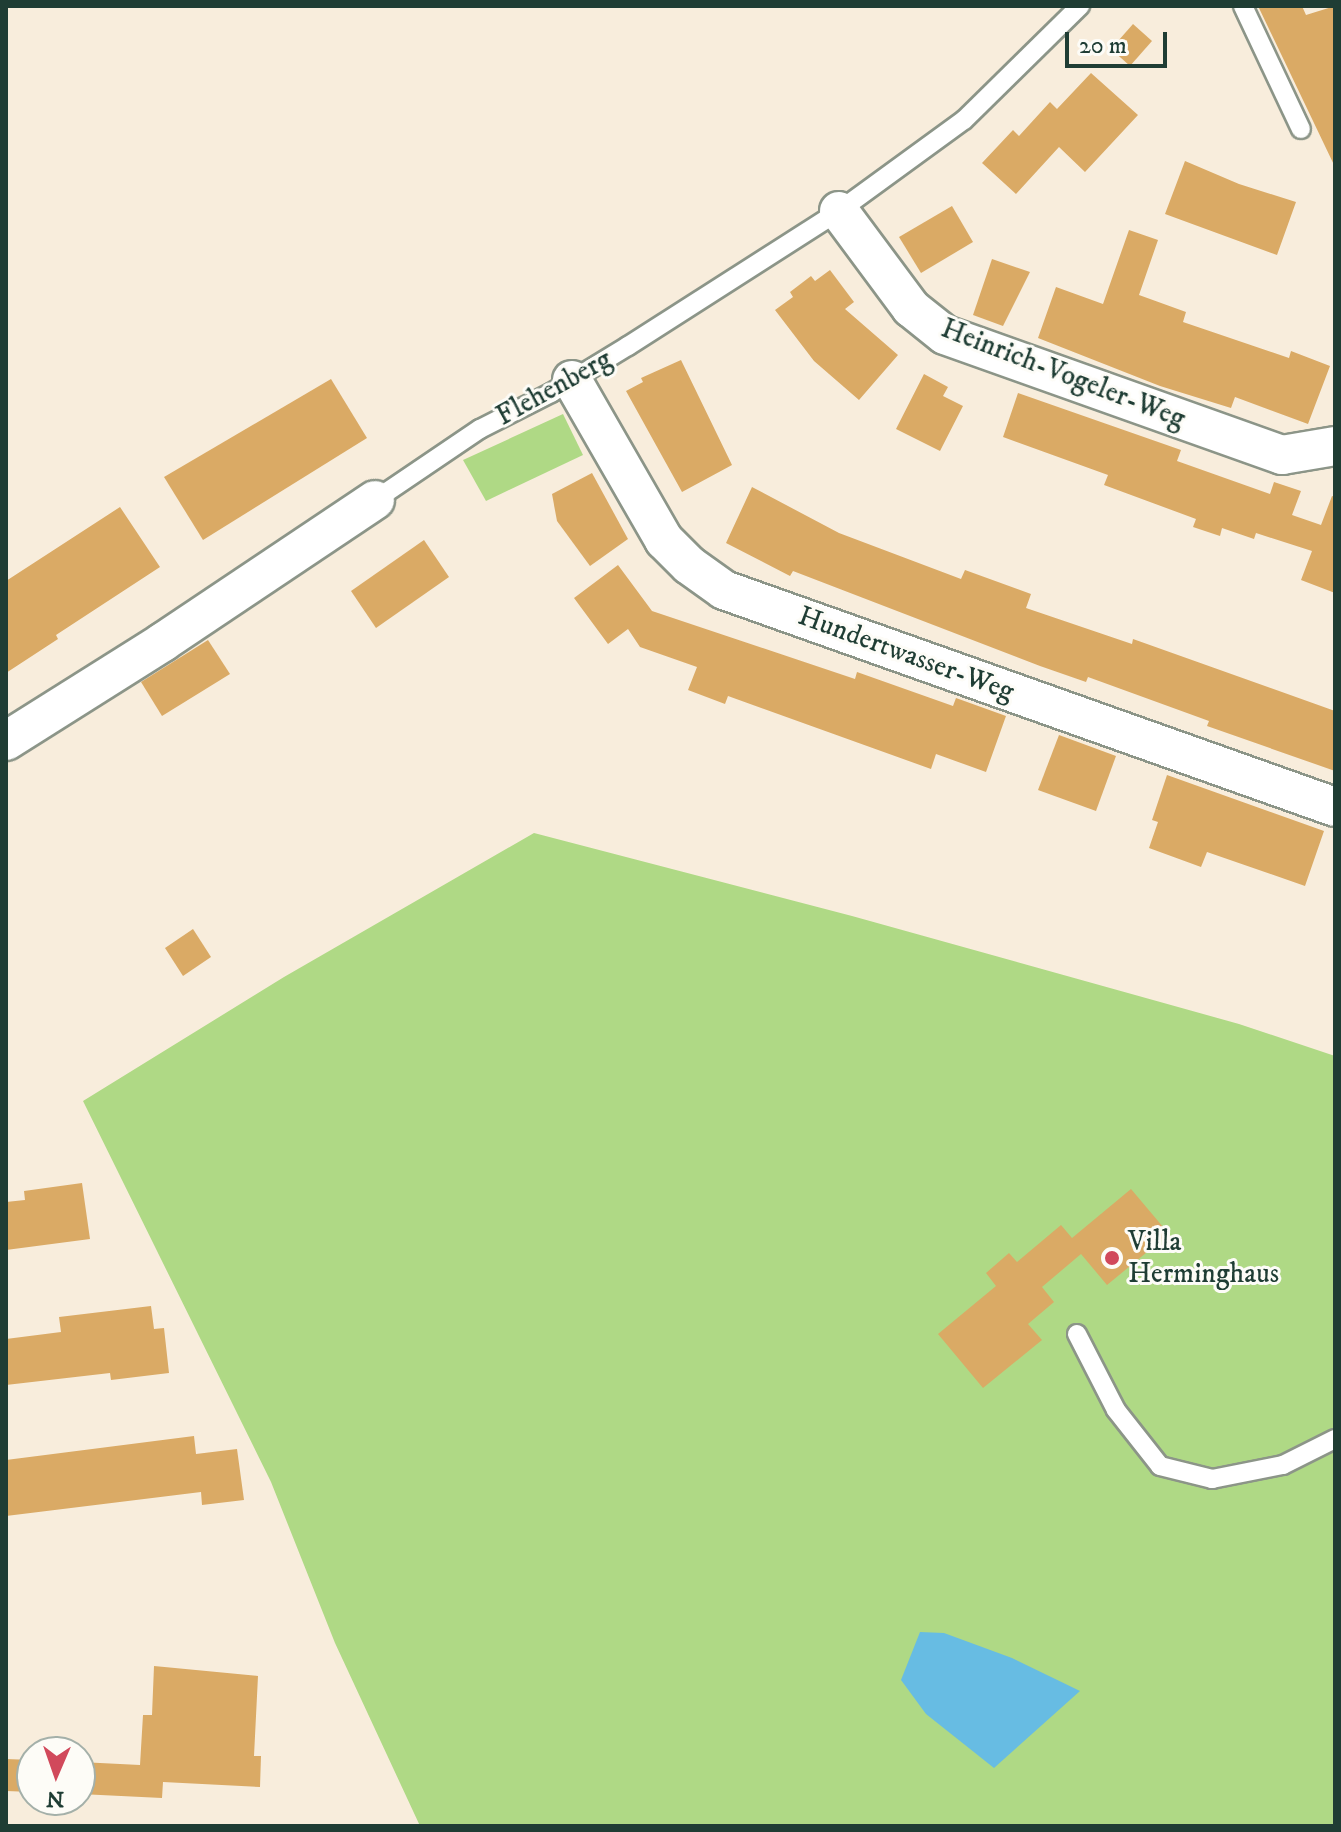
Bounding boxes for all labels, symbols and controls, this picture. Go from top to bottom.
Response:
scale bar [1069,16,1171,66]
text: 20 m [1079,31,1127,61]
street label: Heinrich-Vogeler-Weg [936,312,1190,436]
street label: Flehenberg [490,343,618,433]
street label: Hundertwasser-Weg [793,599,1019,709]
place label: Villa Herminghaus [1128,1225,1279,1291]
marker: Villa Herminghaus [1103,1249,1121,1267]
north arrow [16,1736,96,1816]
text: N [46,1785,65,1812]

